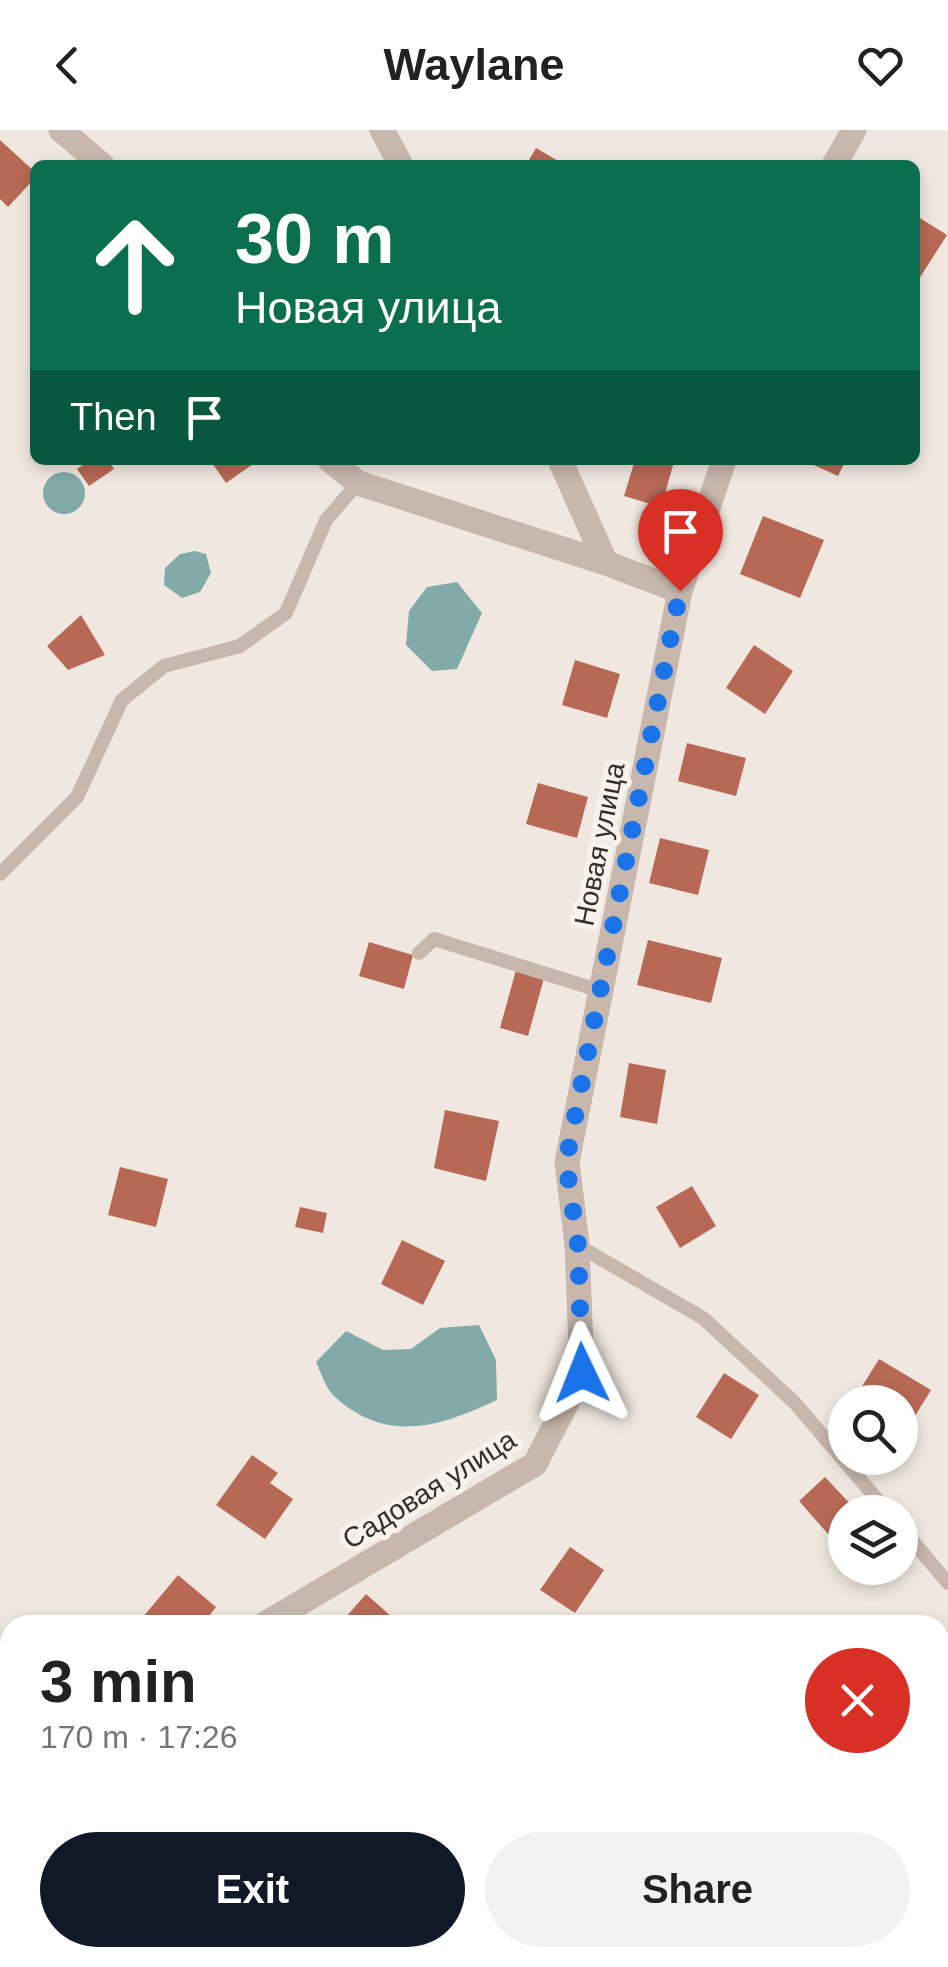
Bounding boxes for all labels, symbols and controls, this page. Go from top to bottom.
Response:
icon: back [40,38,95,93]
icon: heart [853,38,908,93]
text: Waylane [384,39,564,90]
icon: ahead [70,200,200,330]
text: 30 m [235,200,395,278]
text: Новая улица [235,282,502,333]
icon: arrive [177,390,232,445]
text: Then [70,396,157,438]
pin [638,489,723,592]
icon: arrive [653,504,708,559]
street label: Новая улица [568,759,631,928]
position arrow [530,1321,634,1425]
map controls [828,1385,918,1585]
button: search [828,1385,918,1475]
street label: Садовая улица [337,1424,522,1555]
button: layers [828,1495,918,1585]
text: 3 min [40,1648,197,1715]
button: close [805,1648,910,1753]
text: 170 m · 17:26 [40,1719,237,1755]
button: Exit [40,1832,465,1947]
button: Share [485,1832,910,1947]

